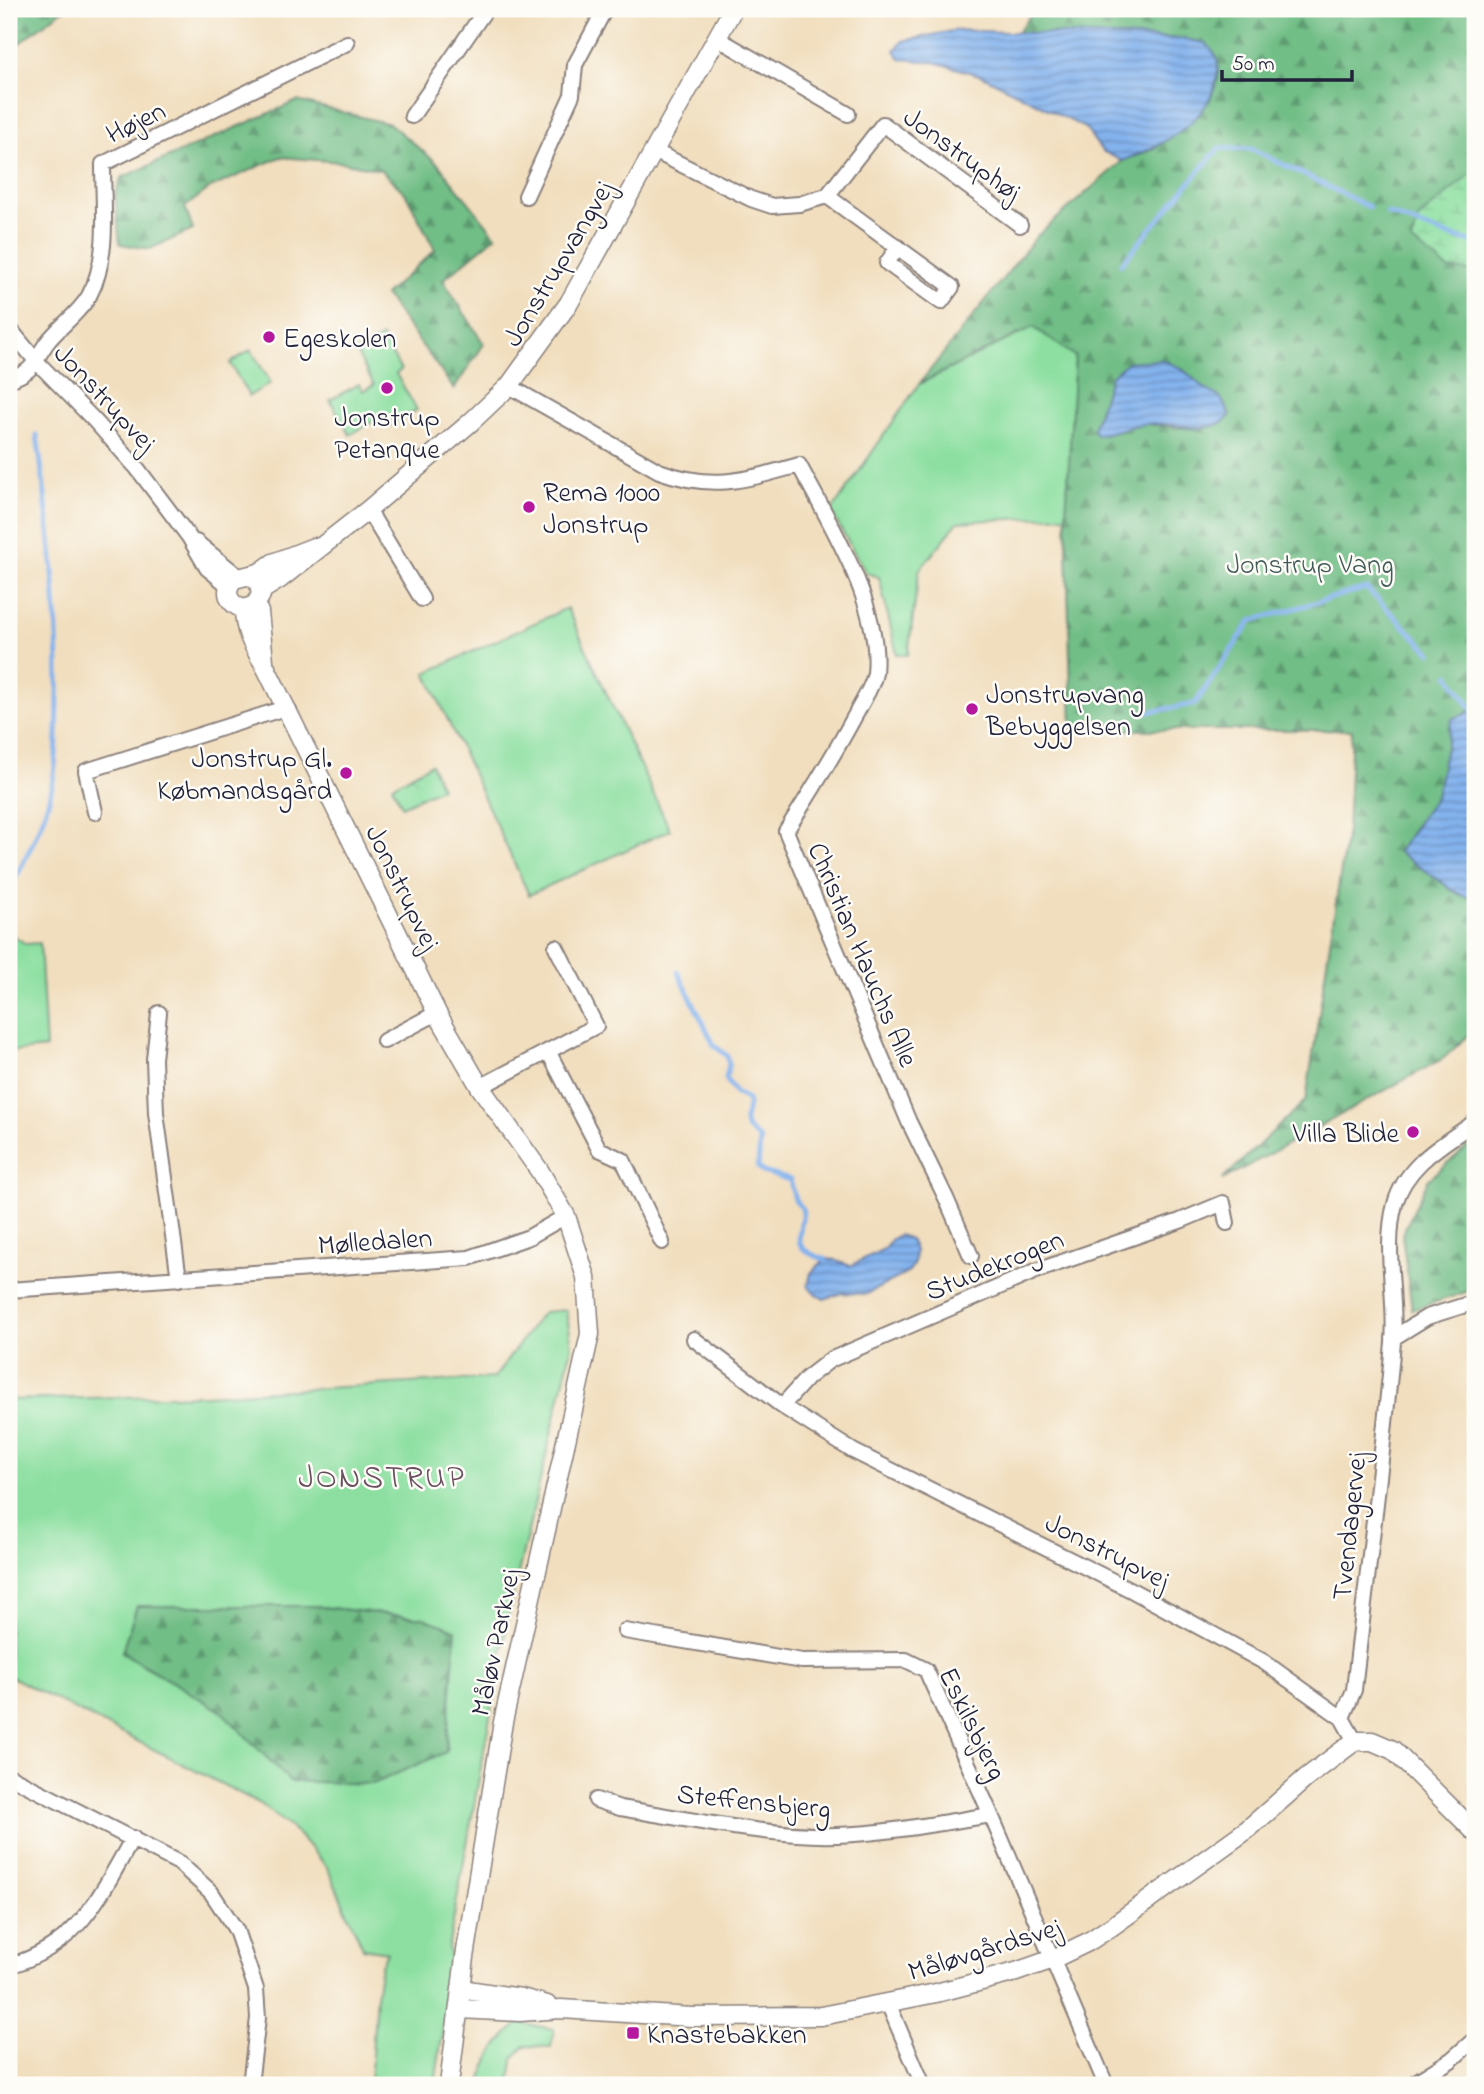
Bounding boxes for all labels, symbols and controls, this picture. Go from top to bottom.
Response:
scale bar [1222,38,1351,82]
text: 50 m [1232,50,1275,80]
street label: Højen [100,92,173,156]
street label: Jonstruphøj [893,99,1030,214]
street label: Jonstrupvangvej [494,173,627,356]
place label: Egeskolen [283,320,396,361]
marker: Egeskolen [261,329,277,345]
street label: Jonstrupvej [42,336,166,464]
marker: Jonstrup Petanque [379,380,395,396]
place label: Jonstrup Petanque [334,399,440,472]
place label: Rema 1000 Jonstrup [543,474,660,547]
marker: Rema 1000 Jonstrup [521,499,537,515]
park label: Jonstrup Vang [1226,546,1394,587]
place label: Jonstrupvang Bebyggelsen [985,676,1144,749]
marker: Jonstrupvang Bebyggelsen [964,701,980,717]
place label: Jonstrup Gl. Købmandsgård [157,740,332,813]
marker: Jonstrup Gl. Købmandsgård [338,765,354,781]
street label: Jonstrupvej [353,819,450,960]
street label: Christian Hauchs Alle [795,837,927,1074]
place label: Villa Blide [1292,1115,1399,1156]
marker: Villa Blide [1405,1124,1421,1140]
street label: Mølledalen [317,1219,434,1268]
street label: Studekrogen [920,1221,1071,1314]
street label: Tvendagervej [1323,1449,1380,1602]
district label: JONSTRUP [298,1456,466,1503]
street label: Jonstrupvej [1037,1504,1177,1603]
street label: Måløv Parkvej [462,1564,533,1720]
street label: Eskilsbjerg [926,1661,1016,1788]
street label: Steffensbjerg [675,1775,832,1832]
street label: Måløvgårdsvej [903,1908,1068,1994]
place label: Knastebakken [647,2016,807,2057]
marker: Knastebakken [625,2025,641,2041]

